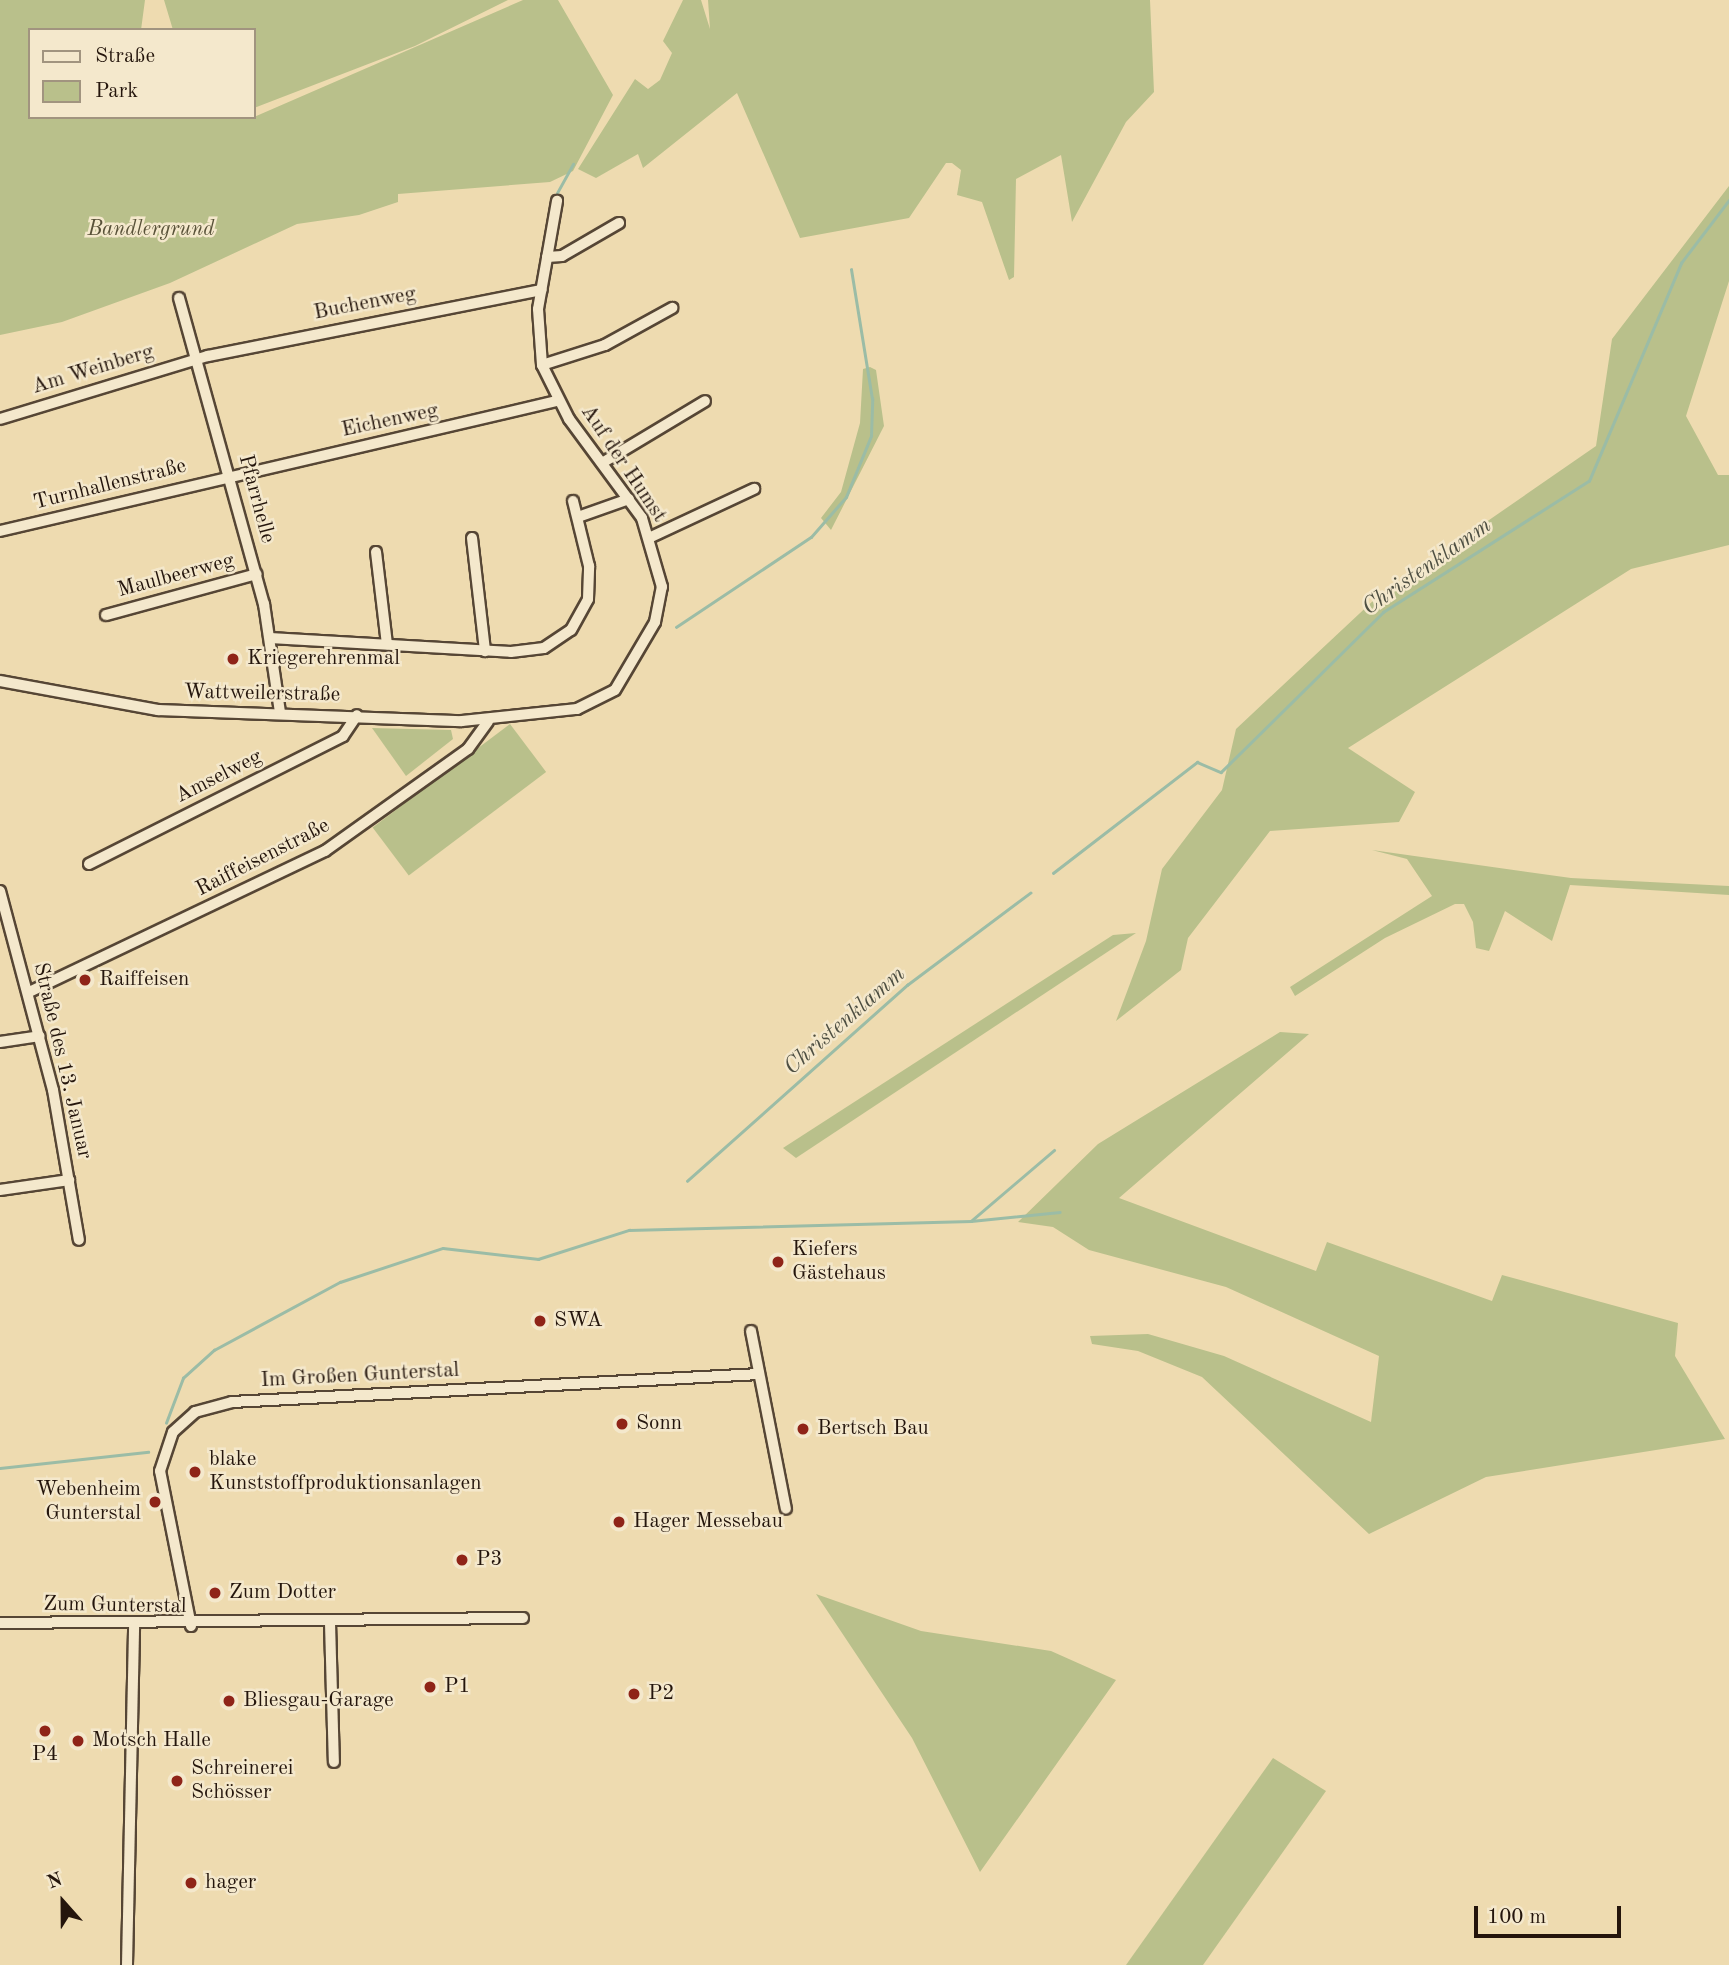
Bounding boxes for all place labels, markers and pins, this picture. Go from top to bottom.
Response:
place label: Kriegerehrenmal [247,646,400,672]
marker: Kriegerehrenmal [225,651,241,667]
place label: Raiffeisen [99,967,189,993]
marker: Raiffeisen [77,972,93,988]
place label: Kiefers Gästehaus [792,1237,886,1287]
marker: Kiefers Gästehaus [770,1254,786,1270]
place label: SWA [554,1308,602,1334]
marker: SWA [532,1313,548,1329]
place label: Sonn [636,1411,682,1437]
marker: Sonn [614,1416,630,1432]
place label: Bertsch Bau [817,1416,929,1442]
marker: Bertsch Bau [795,1421,811,1437]
place label: blake Kunststoffproduktionsanlagen [209,1447,482,1497]
marker: blake Kunststoffproduktionsanlagen [187,1464,203,1480]
place label: Webenheim Gunterstal [36,1477,141,1527]
marker: Webenheim Gunterstal [147,1494,163,1510]
place label: Hager Messebau [633,1509,783,1535]
marker: Hager Messebau [611,1514,627,1530]
place label: P3 [476,1547,502,1573]
marker: P3 [454,1552,470,1568]
place label: Zum Dotter [229,1580,336,1606]
marker: Zum Dotter [207,1585,223,1601]
place label: P1 [444,1674,470,1700]
marker: P1 [422,1679,438,1695]
place label: P2 [648,1681,674,1707]
marker: P2 [626,1686,642,1702]
place label: Bliesgau-Garage [243,1688,394,1714]
marker: Bliesgau-Garage [221,1693,237,1709]
marker: P4 [37,1723,53,1739]
place label: Motsch Halle [92,1728,211,1754]
marker: Motsch Halle [70,1733,86,1749]
place label: P4 [32,1742,58,1768]
place label: Schreinerei Schösser [191,1756,293,1806]
marker: Schreinerei Schösser [169,1773,185,1789]
place label: hager [205,1870,256,1896]
marker: hager [183,1875,199,1891]

